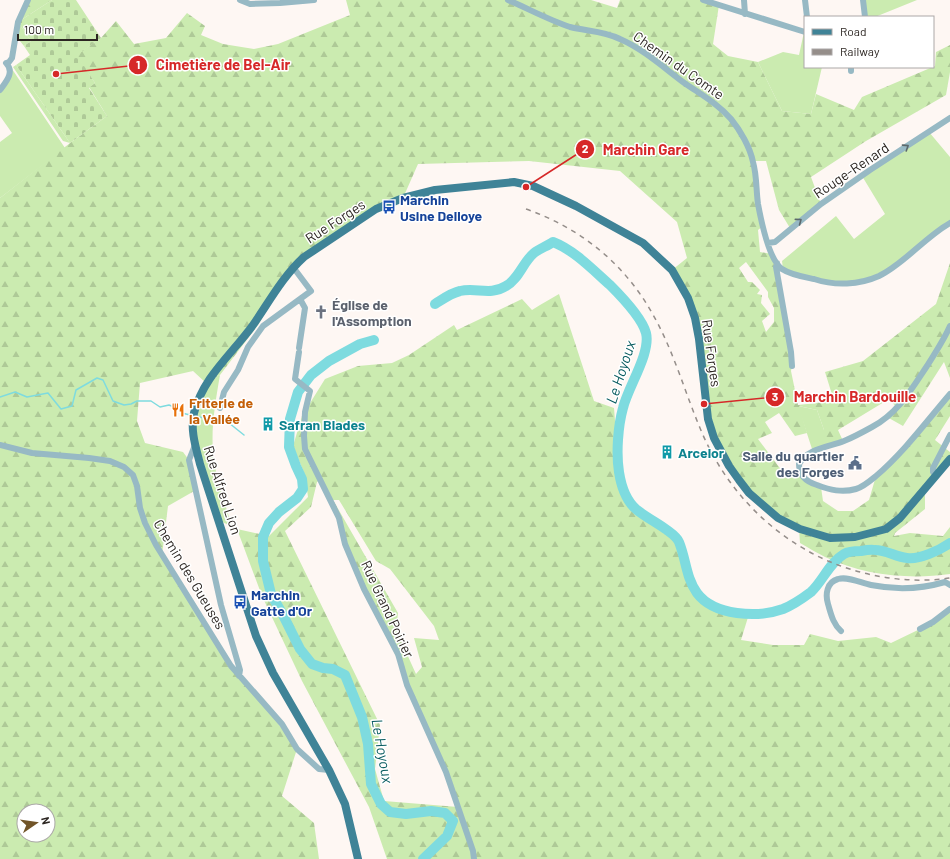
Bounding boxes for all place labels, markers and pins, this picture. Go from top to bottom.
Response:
callout: Cimetière de Bel-Air [128,51,298,78]
callout: Marchin Gare [575,136,697,163]
place label: Marchin Usine Delloye [400,191,483,224]
bus stop icon: Marchin Usine Delloye [381,199,397,215]
place label: Église de l'Assomption [332,296,412,329]
church icon: Église de l'Assomption [313,304,329,320]
callout: Marchin Bardouille [765,383,924,410]
place label: Friterie de la Vallée [189,394,254,427]
restaurant icon: Friterie de la Vallée [170,402,186,418]
building icon: Safran Blades [260,416,276,432]
place label: Safran Blades [279,416,365,433]
building icon: Arcelor [659,444,675,460]
place label: Arcelor [678,444,725,461]
place label: Salle du quartier des Forges [742,447,845,480]
public building icon: Salle du quartier des Forges [847,455,863,471]
place label: Marchin Gatte d'Or [251,586,313,619]
bus stop icon: Marchin Gatte d'Or [232,594,248,610]

